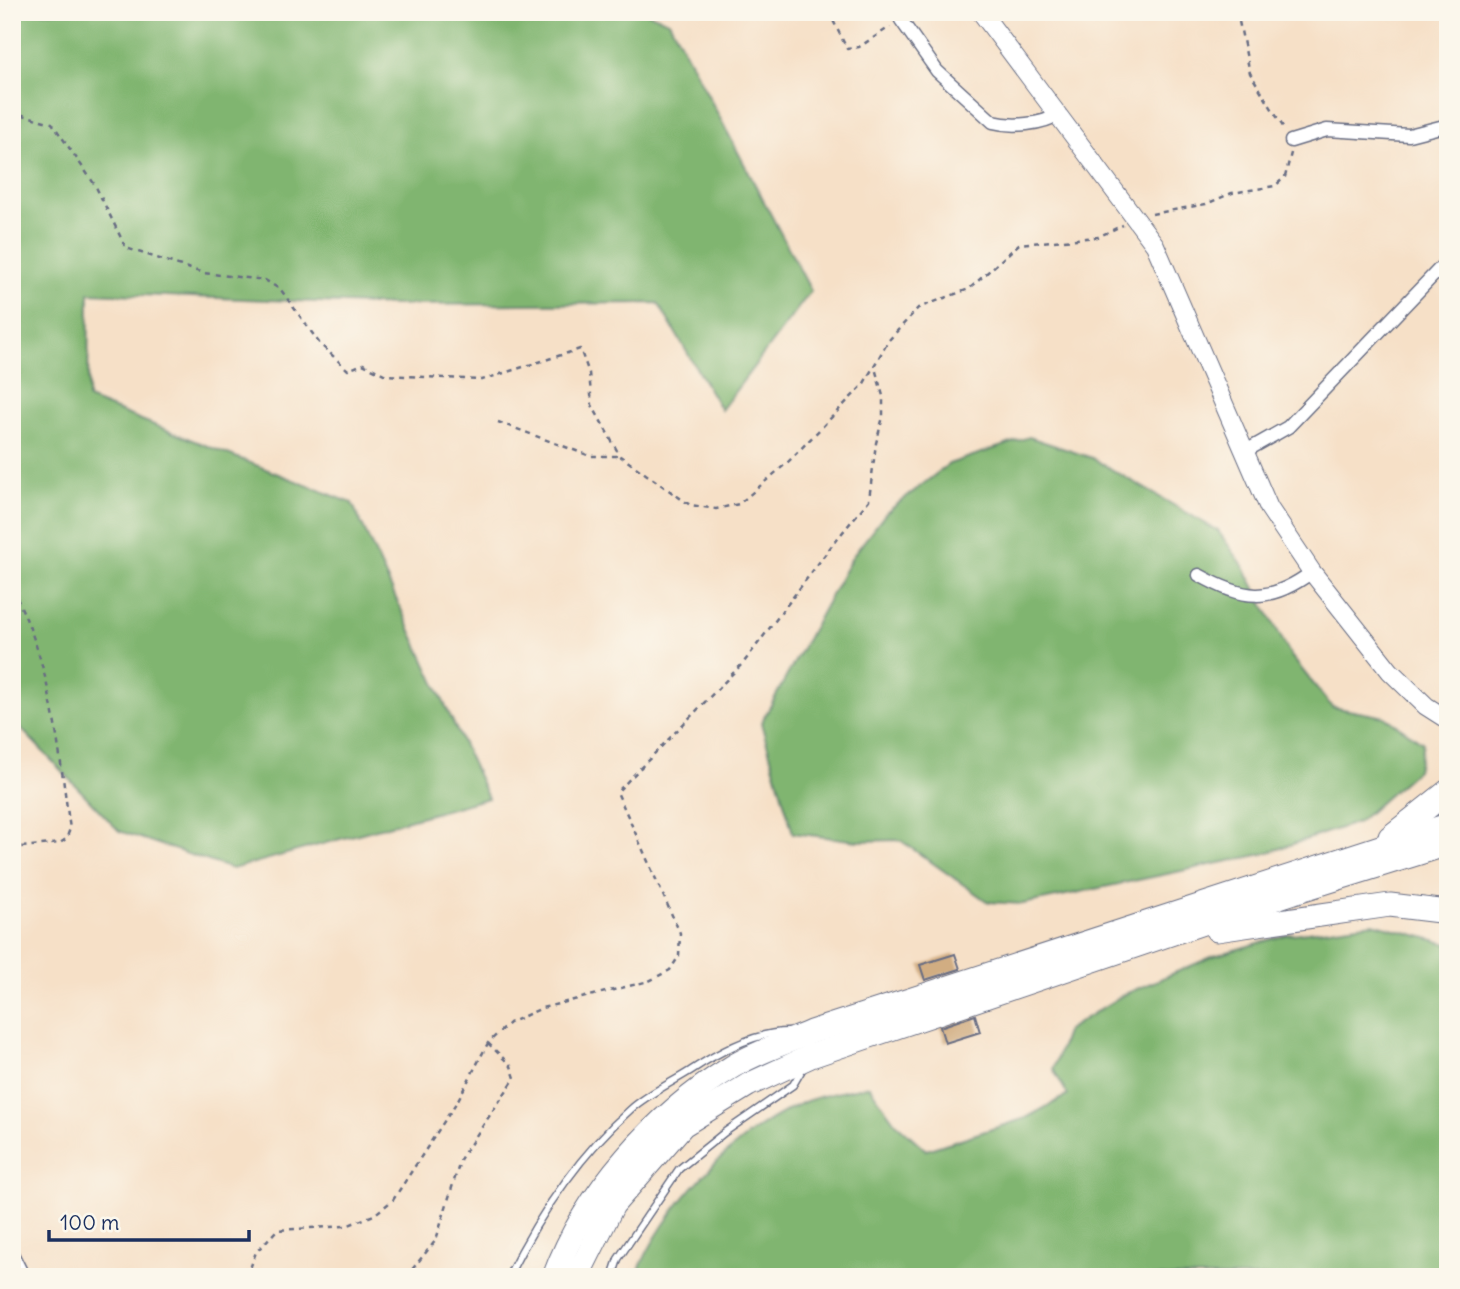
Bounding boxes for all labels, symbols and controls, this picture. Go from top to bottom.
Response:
scale bar [49,1198,248,1242]
text: 100 m [60,1209,119,1236]

